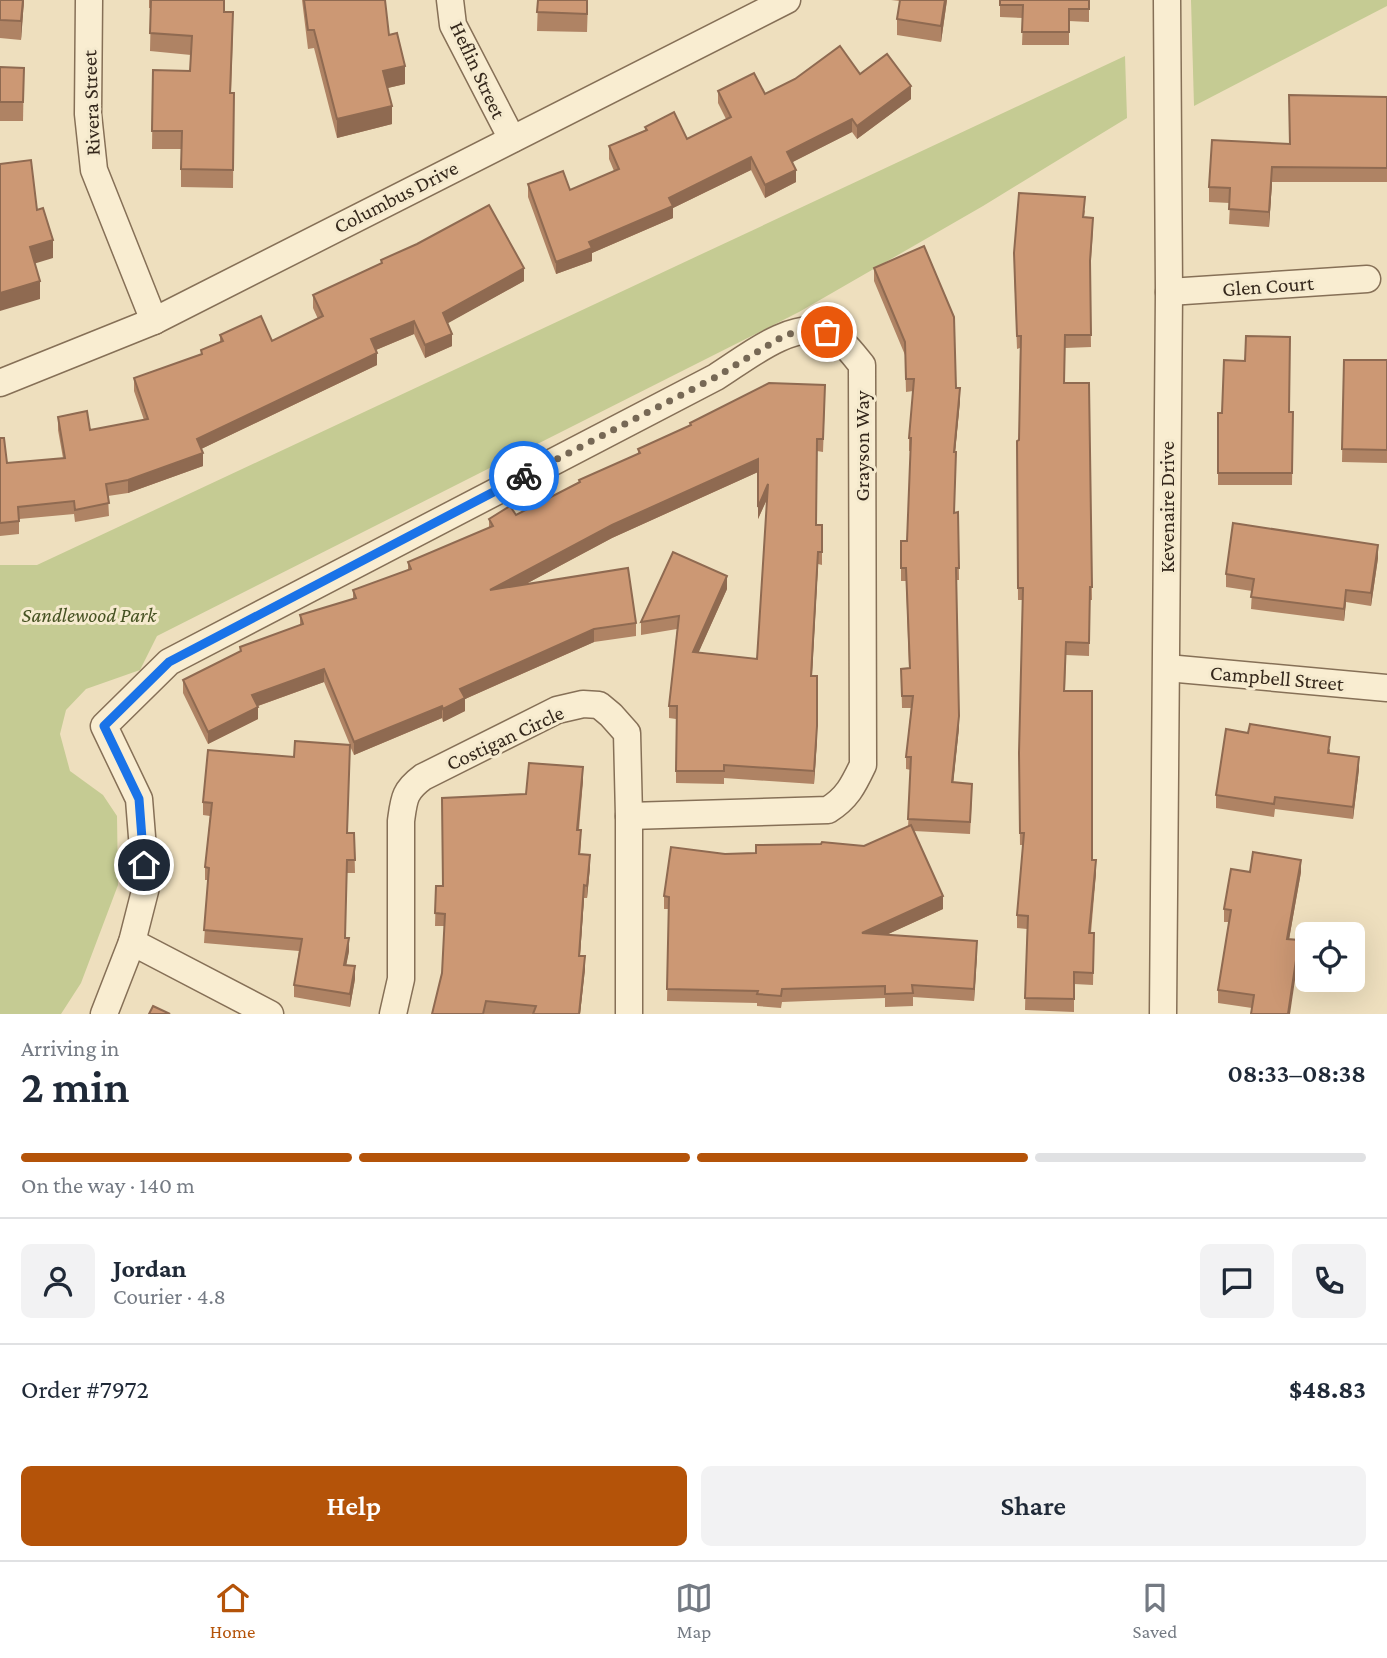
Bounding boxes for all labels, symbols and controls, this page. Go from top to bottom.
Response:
street label: Heflin Street [445,18,511,123]
street label: Rivera Street [77,49,105,156]
street label: Columbus Drive [330,155,462,239]
street label: Glen Court [1222,271,1316,301]
pin [797,302,857,362]
icon: bag [808,313,846,351]
street label: Grayson Way [850,390,874,502]
courier [489,441,559,511]
street label: Kevenaire Drive [1155,441,1179,573]
icon: bike [505,457,543,495]
park label: Sandlewood Park [22,603,157,627]
street label: Campbell Street [1209,660,1346,696]
street label: Costigan Circle [443,700,567,776]
pin [114,835,174,895]
icon: home [125,846,163,884]
map controls [1295,922,1365,992]
button: locate [1295,922,1365,992]
text: Arriving in [21,1035,119,1061]
text: 08:33–08:38 [1227,1059,1366,1088]
text: 2 min [21,1061,129,1112]
text: On the way · 140 m [21,1172,195,1198]
button: person [21,1244,95,1318]
button: chat [1200,1244,1274,1318]
button: phone [1292,1244,1366,1318]
text: Jordan [113,1254,187,1283]
text: Courier · 4.8 [113,1283,226,1309]
text: Order #7972 [21,1375,149,1404]
text: $48.83 [1289,1375,1366,1404]
button: Help [21,1466,687,1546]
button: Share [701,1466,1366,1546]
tab: Home [210,1579,255,1642]
tab: Map [675,1579,713,1642]
tab: Saved [1133,1579,1177,1642]

